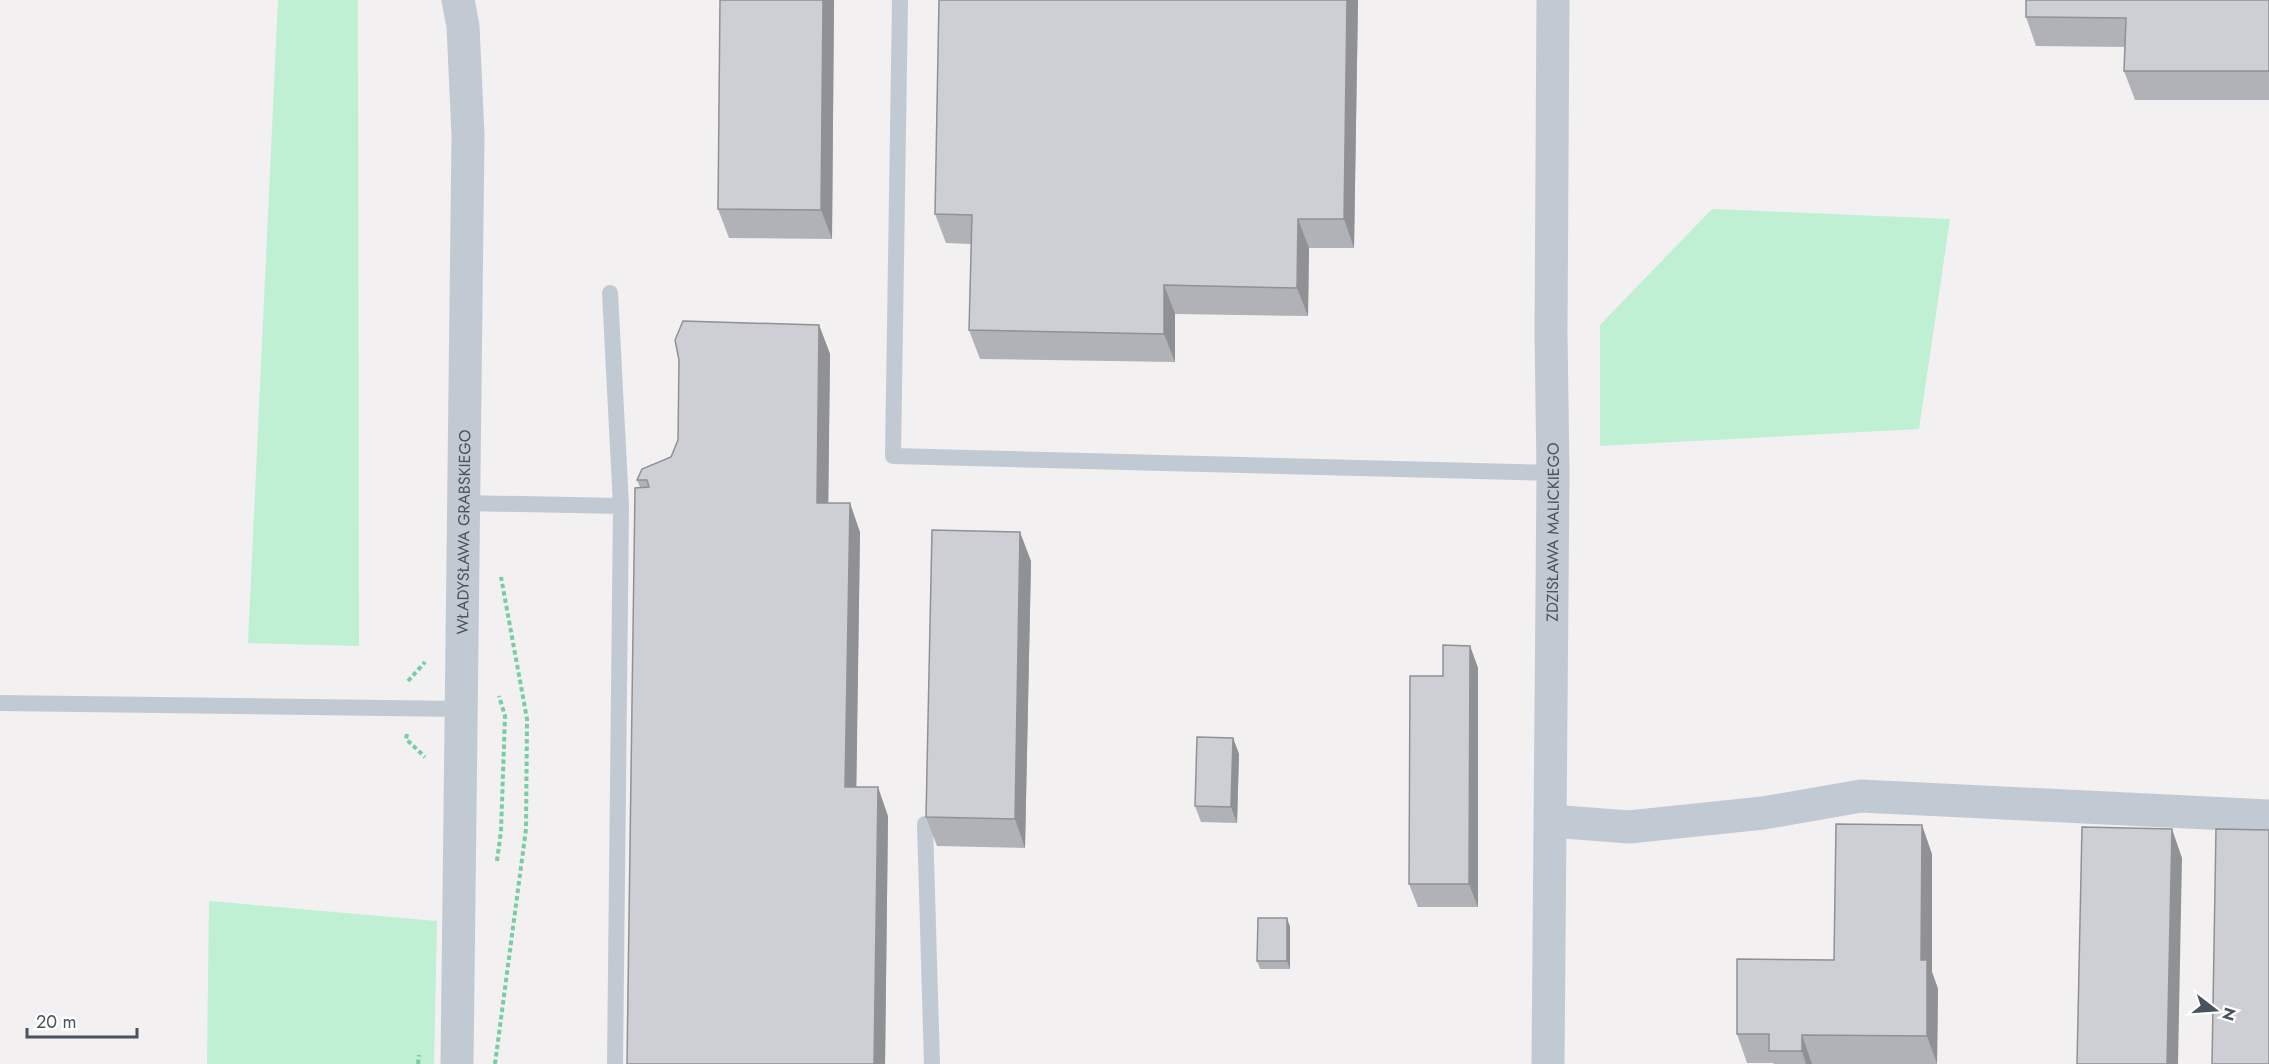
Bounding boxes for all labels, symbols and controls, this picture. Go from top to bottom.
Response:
street label: WŁADYSŁAWA GRABSKIEGO [451,429,476,635]
street label: ZDZISŁAWA MALICKIEGO [1540,442,1565,622]
north arrow [2185,980,2245,1040]
scale bar [27,1001,136,1039]
text: N [2216,1005,2242,1024]
text: 20 m [36,1009,76,1035]

